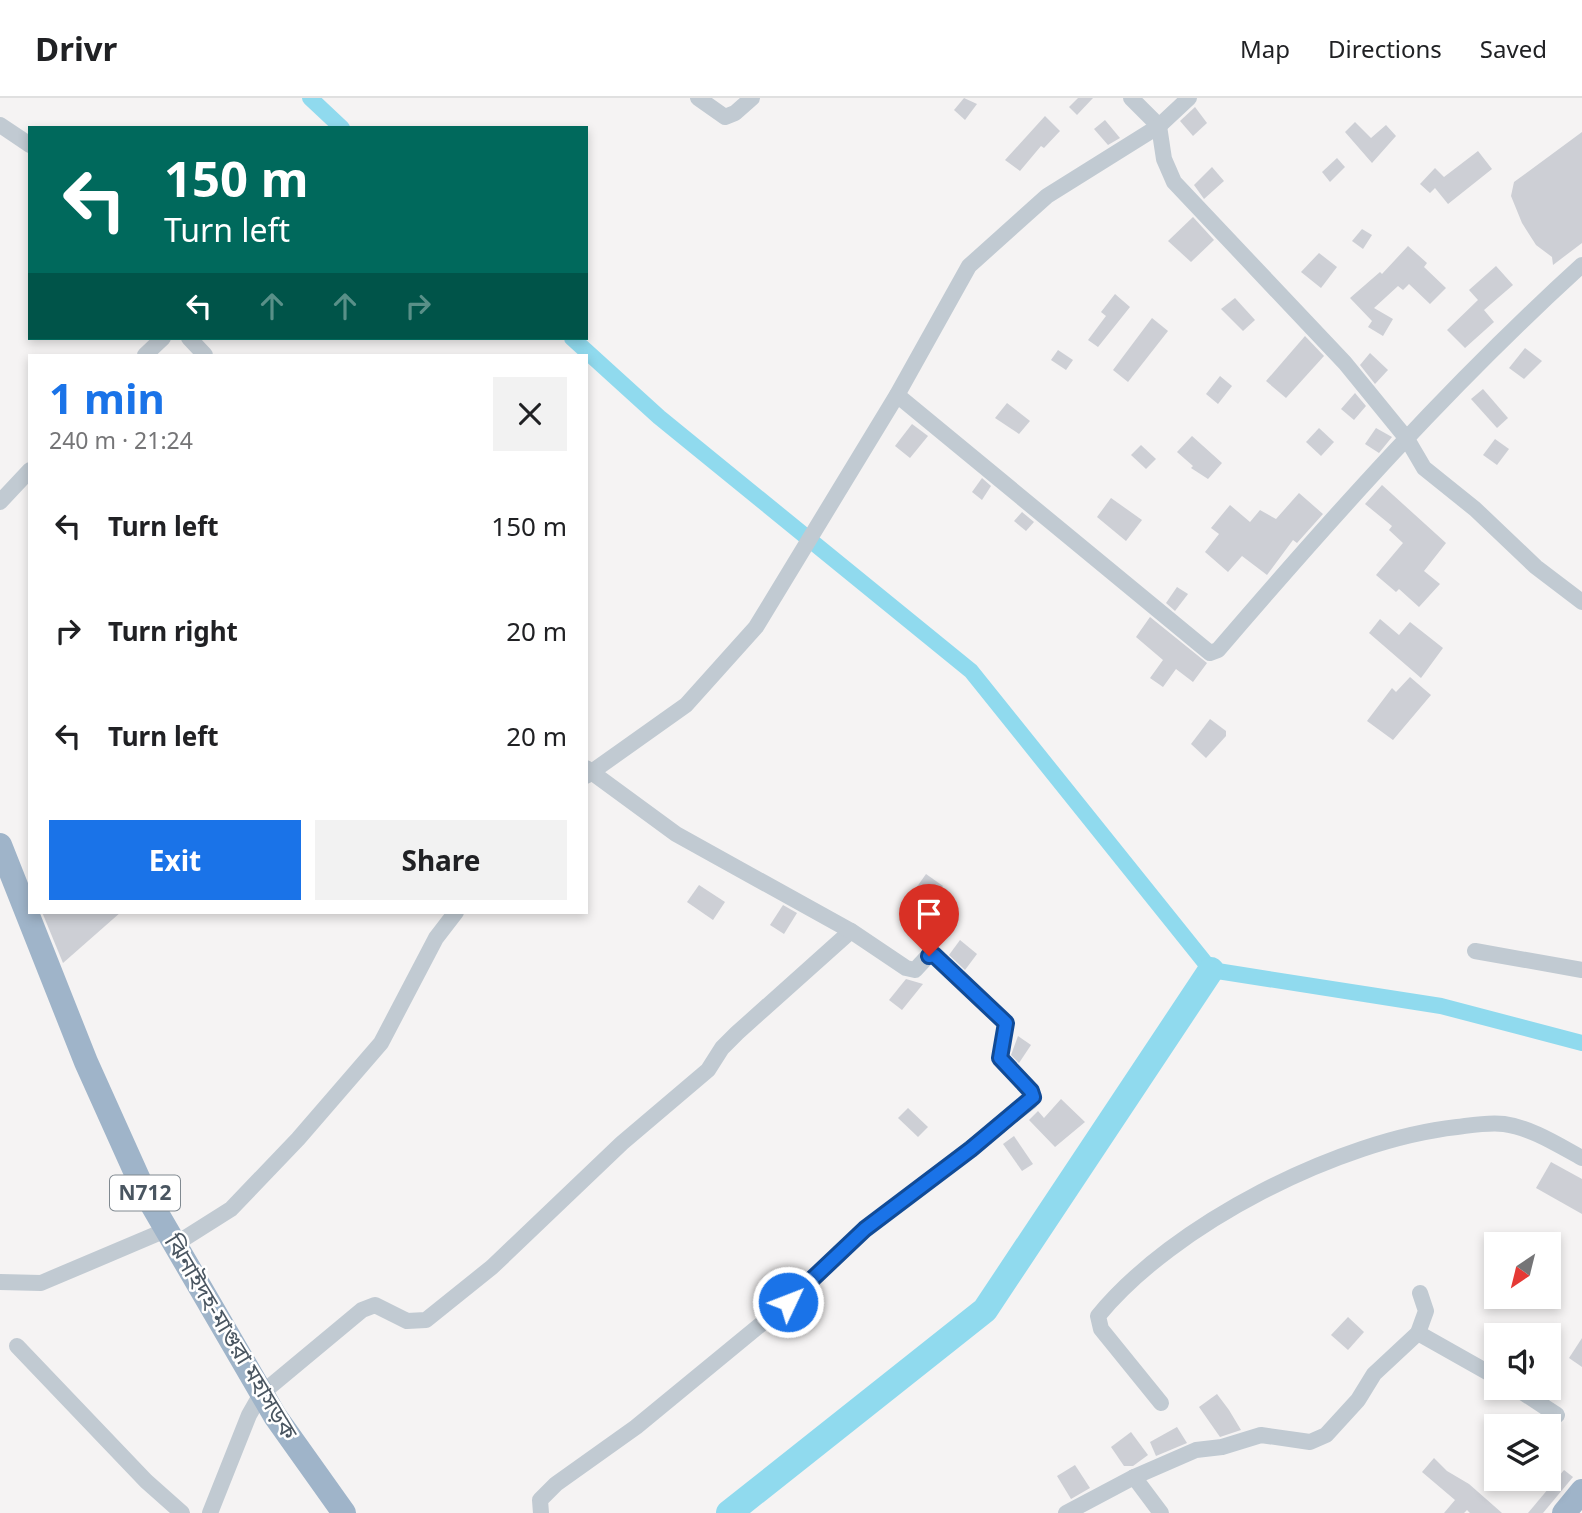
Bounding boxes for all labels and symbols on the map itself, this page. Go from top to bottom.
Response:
pin [899,884,959,956]
road number: N712 [110,1176,180,1210]
street label: ঝিনাইদহ-মাগুরা মহাসড়ক [157,1227,306,1446]
north arrow [1484,1232,1561,1309]
position arrow [751,1265,825,1339]

